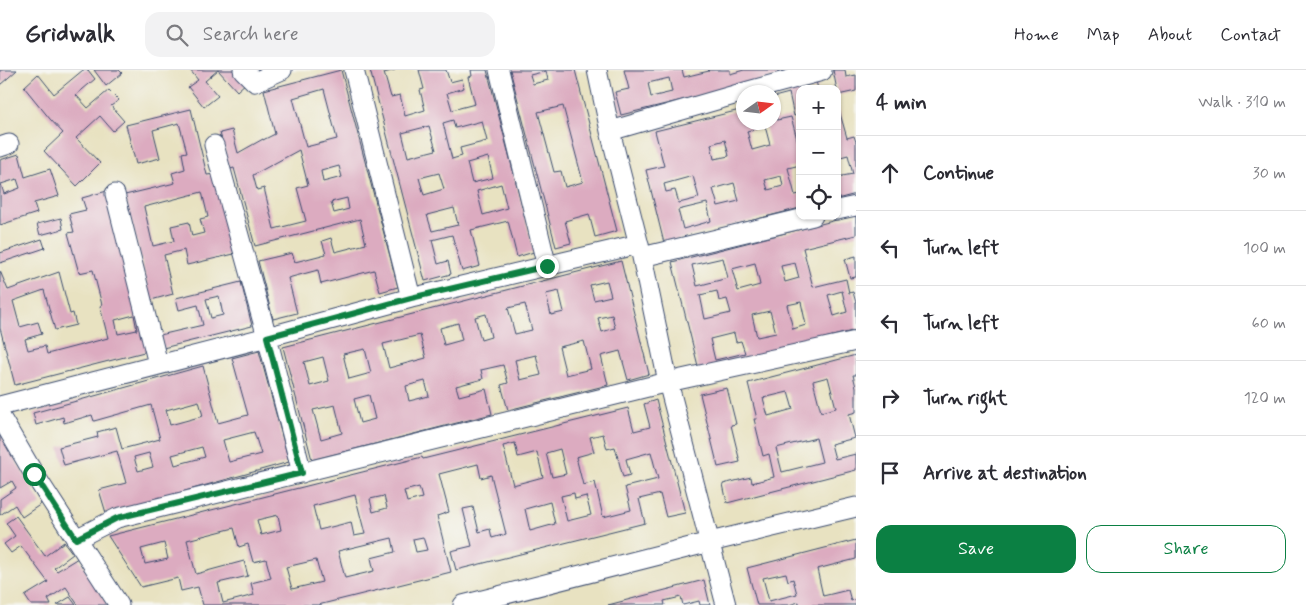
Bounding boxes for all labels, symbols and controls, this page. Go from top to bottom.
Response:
search box [145,12,495,57]
text: Gridwalk [25,19,115,50]
icon: search [163,21,191,49]
text: Search here [203,22,298,47]
text: Home [1014,23,1059,47]
text: Map [1087,23,1120,47]
text: About [1148,23,1192,47]
text: Contact [1220,23,1281,47]
north arrow [736,85,781,130]
map controls [796,85,841,220]
button: + [796,85,841,130]
text: 4 min [876,89,927,117]
text: Walk · 310 m [1198,92,1286,113]
button: − [796,130,841,175]
icon: ahead [876,159,904,187]
text: Continue [923,161,994,186]
text: 30 m [1253,163,1286,184]
button: locate [796,175,841,220]
icon: left [876,234,904,262]
text: Turn left [923,236,999,261]
text: 100 m [1243,238,1286,259]
route end [536,255,559,278]
icon: left [876,309,904,337]
text: Turn left [923,311,999,336]
text: 60 m [1252,313,1286,334]
icon: right [876,384,904,412]
text: Turn right [923,386,1007,411]
text: 120 m [1244,388,1286,409]
icon: arrive [876,459,904,487]
text: Arrive at destination [923,461,1087,486]
route start [23,463,46,486]
button: Save [876,525,1076,573]
button: Share [1086,525,1286,573]

